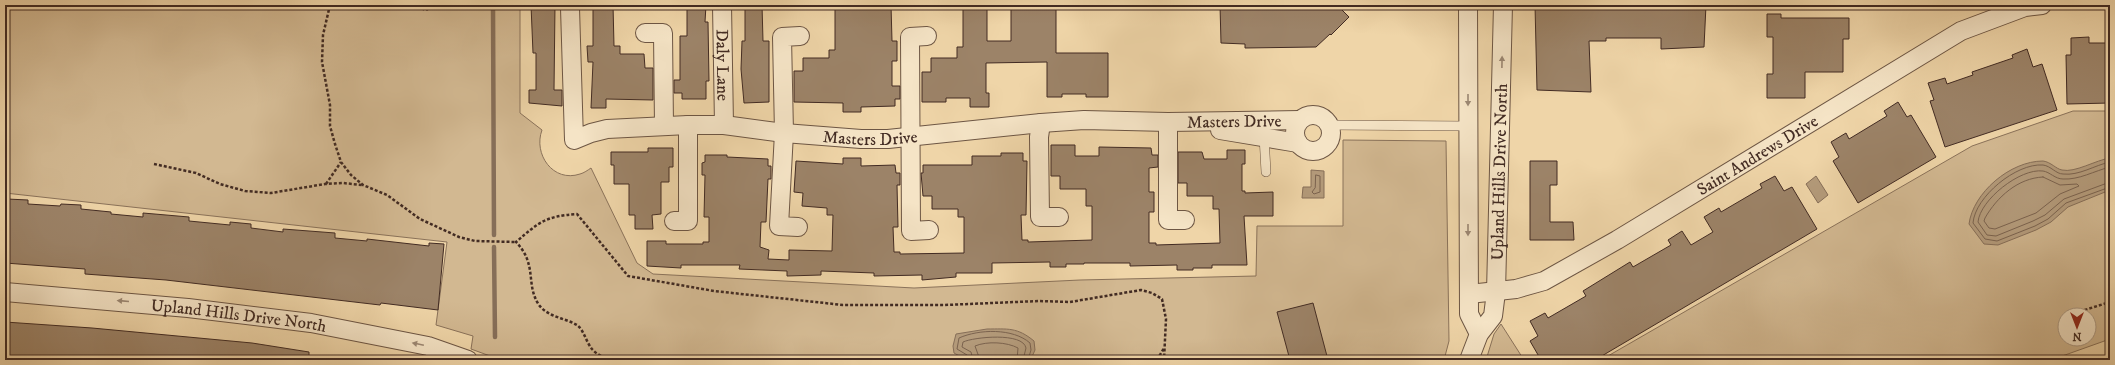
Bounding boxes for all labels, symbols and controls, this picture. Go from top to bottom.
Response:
street label: Daly Lane [710,29,734,101]
one-way arrow [1499,55,1505,68]
street label: Upland Hills Drive North [1487,83,1513,261]
one-way arrow [1465,94,1471,107]
street label: Masters Drive [1187,110,1282,134]
street label: Saint Andrews Drive [1693,111,1822,201]
street label: Masters Drive [822,126,919,151]
one-way arrow [1465,224,1471,237]
street label: Upland Hills Drive North [150,295,329,338]
one-way arrow [117,298,129,305]
north arrow [2057,307,2097,347]
text: N [2072,329,2082,343]
one-way arrow [411,340,424,346]

